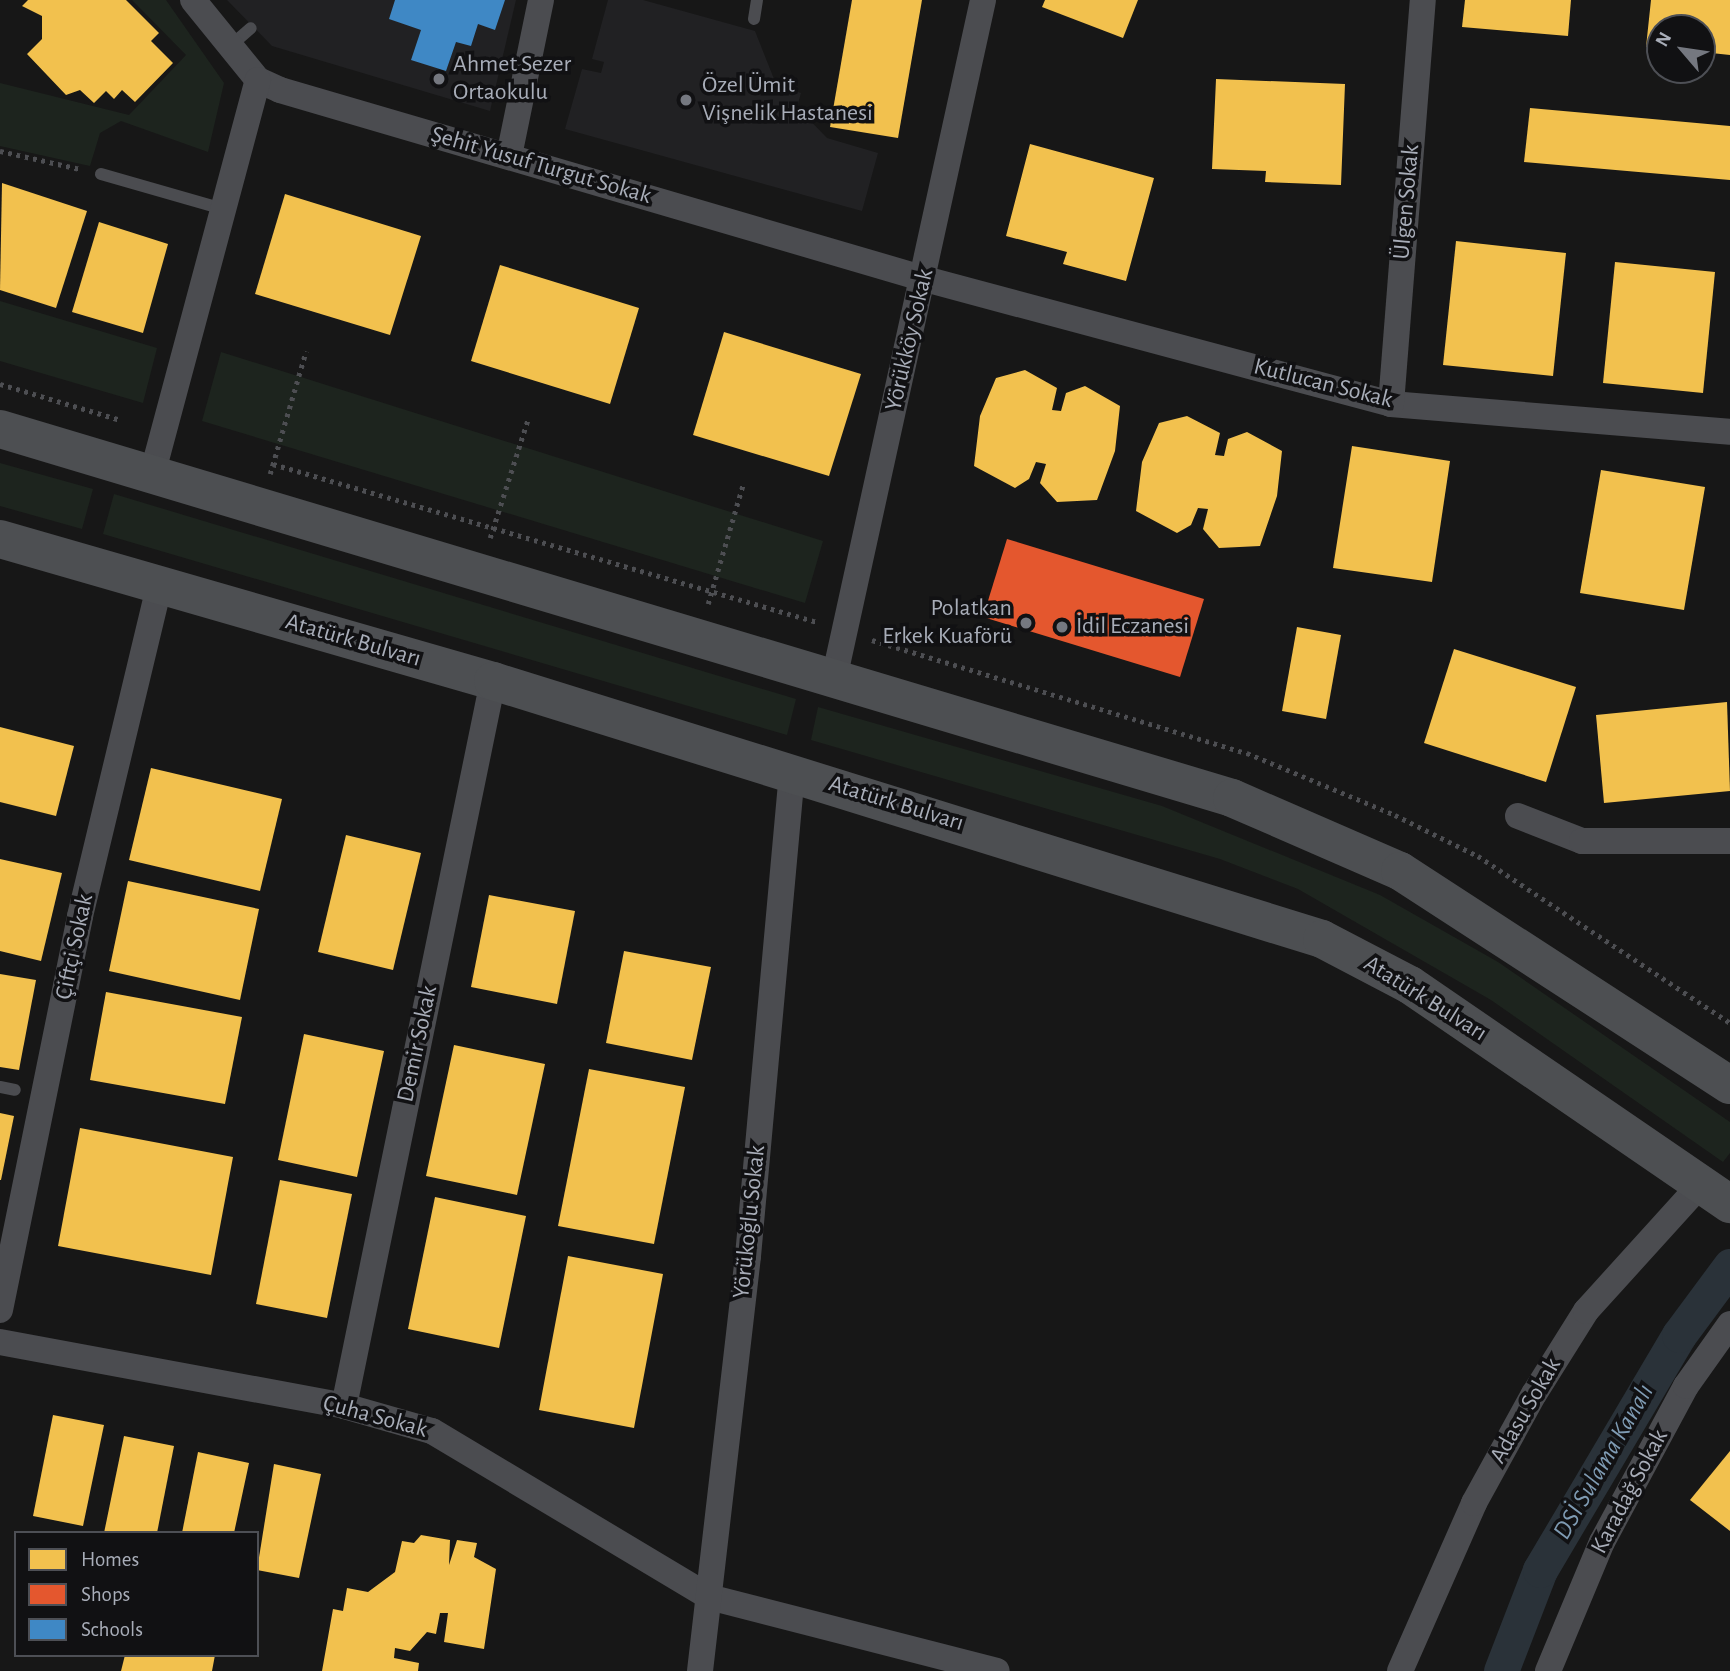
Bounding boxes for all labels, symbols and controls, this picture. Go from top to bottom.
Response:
north arrow [1646,14,1716,84]
text: N [1652,29,1675,50]
place label: Ahmet Sezer Ortaokulu [453,51,571,107]
marker: Ahmet Sezer Ortaokulu [431,71,447,87]
place label: Özel Ümit Vişnelik Hastanesi [702,72,873,128]
marker: Özel Ümit Vişnelik Hastanesi [676,90,696,110]
street label: Şehit Yusuf Turgut Sokak [428,121,654,211]
street label: Ülgen Sokak [1388,143,1426,261]
street label: Yörükköy Sokak [880,266,940,414]
street label: Kutlucan Sokak [1251,353,1395,415]
place label: Polatkan Erkek Kuaförü [882,595,1012,651]
street label: Atatürk Bulvarı [282,608,424,674]
place label: İdil Eczanesi [1076,613,1189,641]
marker: Polatkan Erkek Kuaförü [1018,615,1034,631]
marker: İdil Eczanesi [1054,619,1070,635]
street label: Atatürk Bulvarı [825,770,967,838]
street label: Çiftçi Sokak [50,892,100,1002]
street label: Atatürk Bulvarı [1358,950,1492,1048]
street label: Demir Sokak [392,983,444,1105]
street label: Yörükoğlu Sokak [728,1144,772,1300]
street label: Adasu Sokak [1484,1353,1568,1469]
water label: DSİ Sulama Kanalı [1547,1379,1661,1545]
street label: Çuha Sokak [320,1389,430,1445]
street label: Karadağ Sokak [1585,1425,1675,1559]
legend [14,1531,259,1657]
text: Homes [81,1549,139,1570]
text: Shops [81,1584,130,1605]
text: Schools [81,1619,143,1640]

